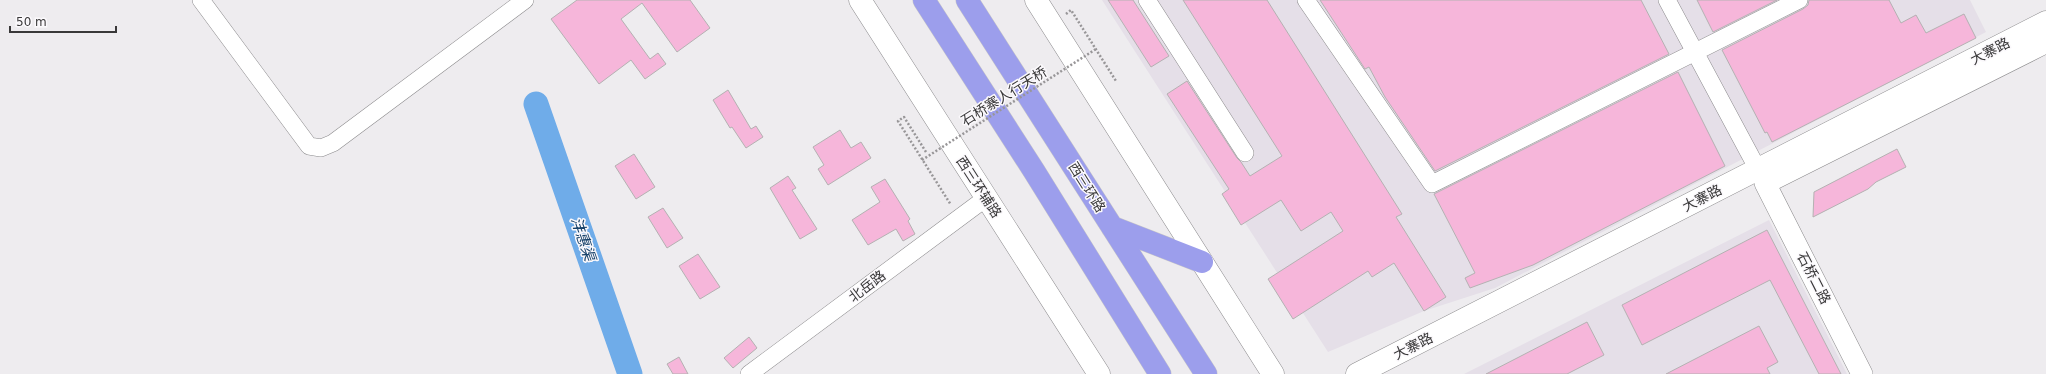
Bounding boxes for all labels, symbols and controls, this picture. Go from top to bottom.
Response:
scale bar [10,8,116,34]
text: 50 m [16,15,47,29]
street label: 大寨路 [1968,34,2012,68]
street label: 石桥寨人行天桥 [958,63,1050,129]
street label: 西三环辅路 [953,153,1005,221]
street label: 西三环路 [1065,159,1109,215]
street label: 大寨路 [1680,181,1724,215]
water label: 沣惠渠 [567,215,599,265]
street label: 石桥二路 [1794,249,1834,307]
street label: 北岳路 [845,267,889,305]
street label: 大寨路 [1391,329,1435,363]

